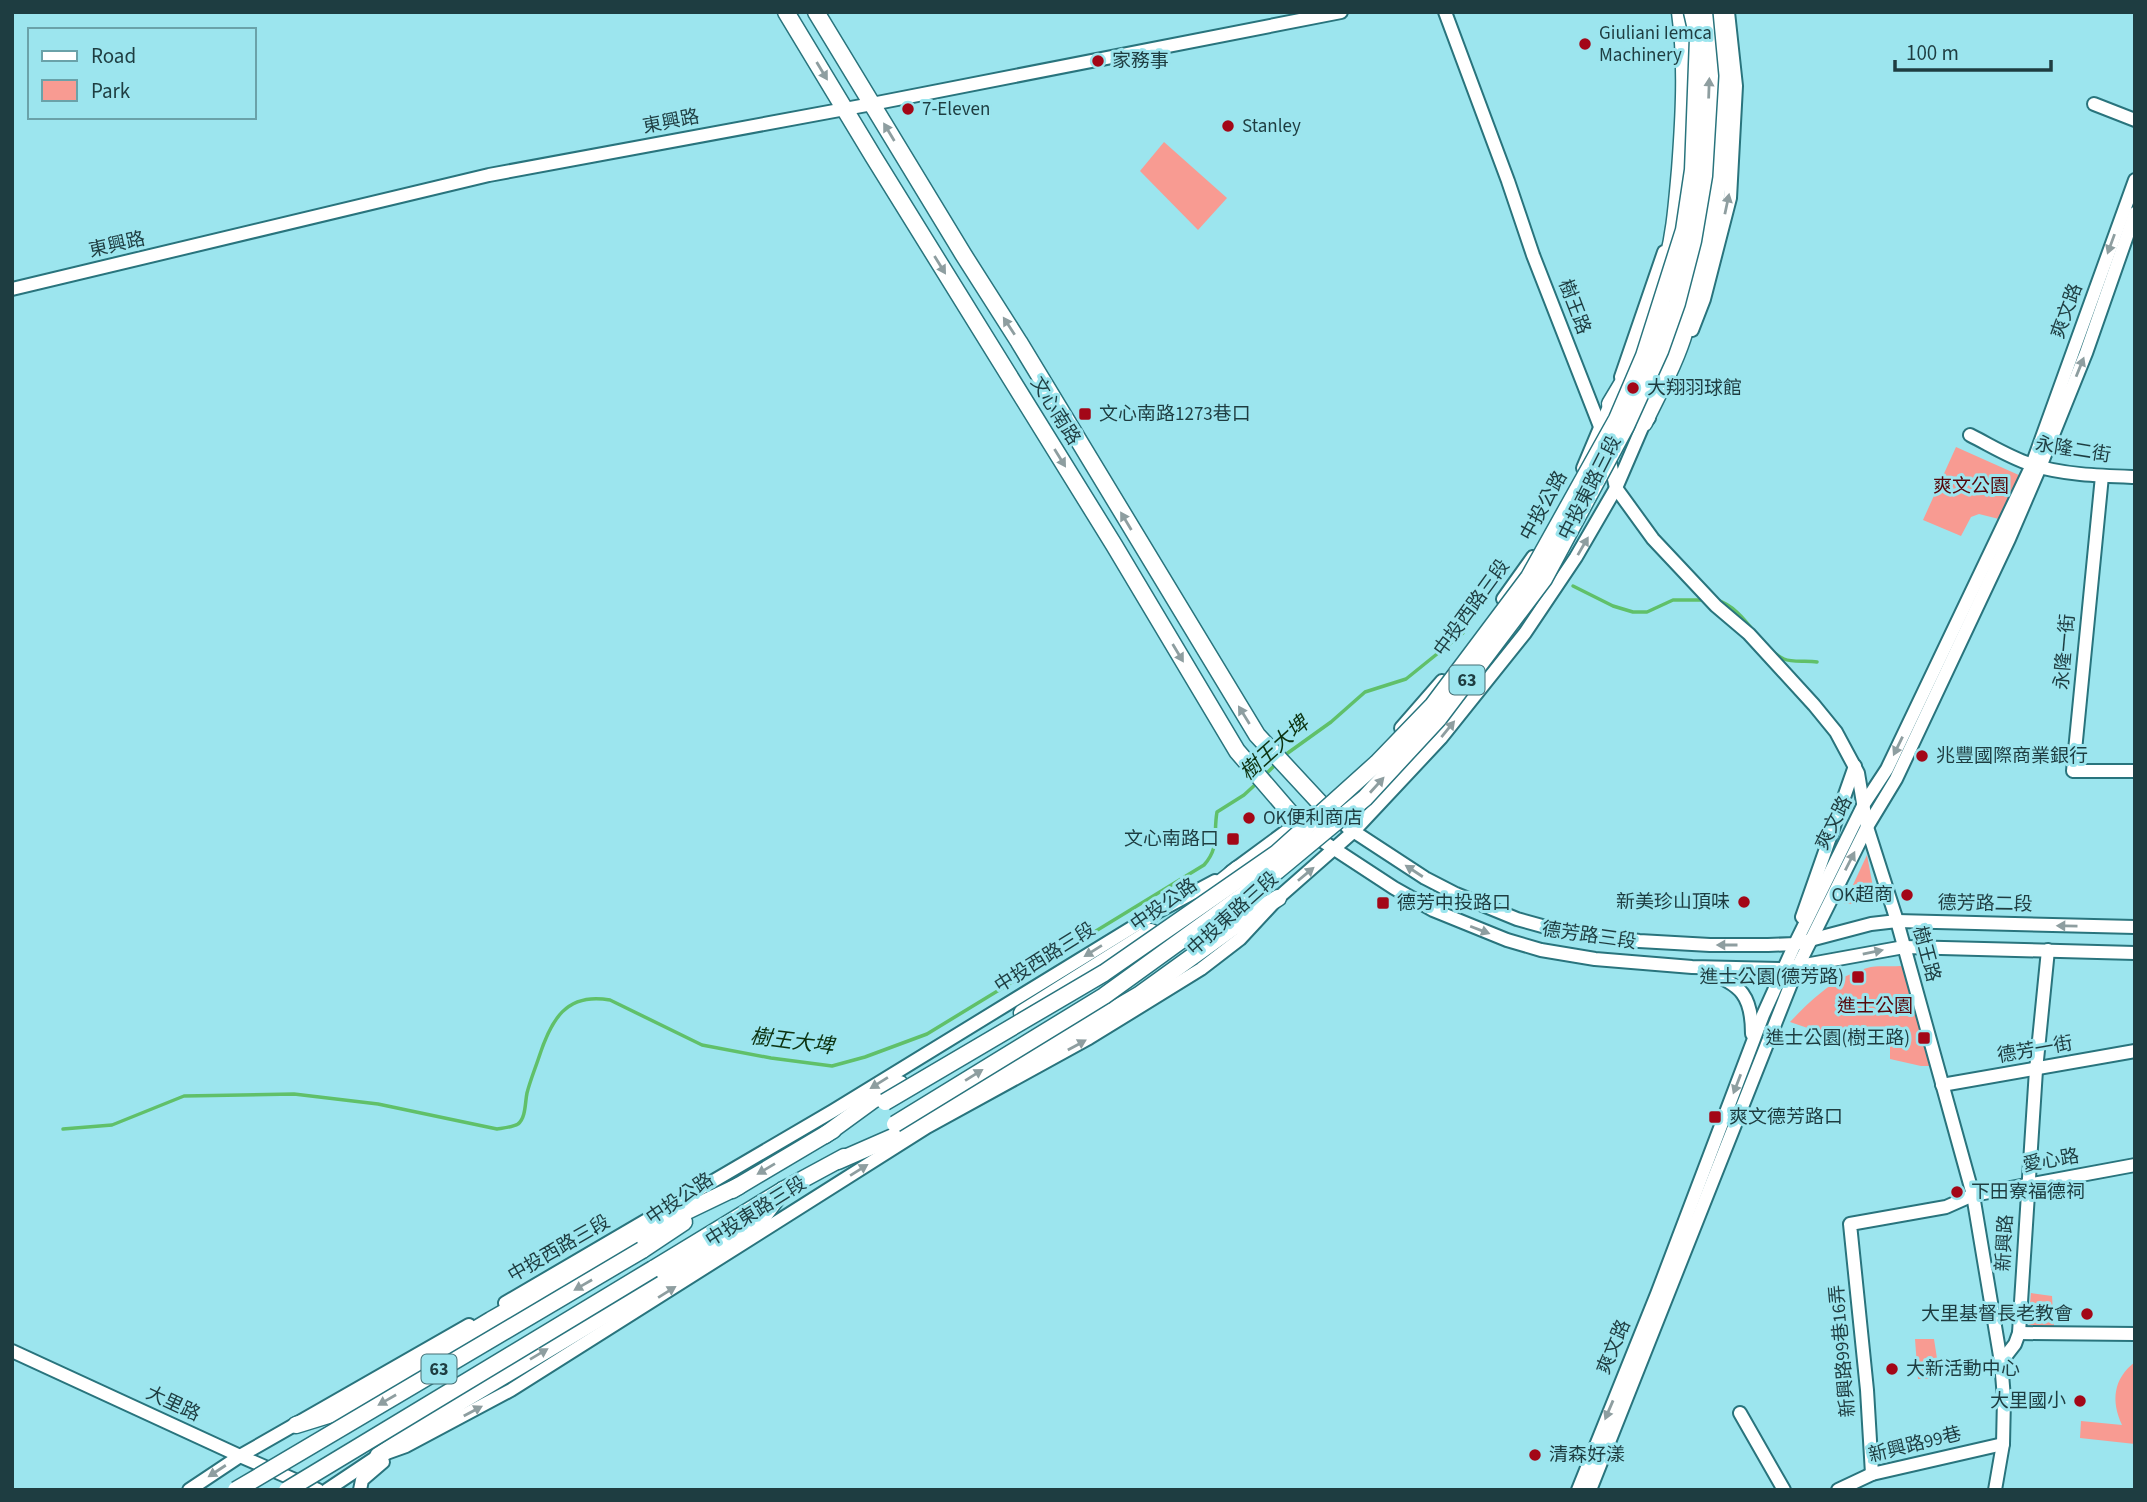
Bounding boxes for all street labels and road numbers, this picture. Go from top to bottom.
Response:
street label: 東興路 [640,103,702,141]
street label: 東興路 [86,225,148,265]
street label: 樹王路 [1551,276,1597,338]
street label: 爽文路 [2045,280,2089,342]
street label: 文心南路 [1023,372,1087,450]
street label: 中投東路三段 [1552,431,1628,545]
street label: 永隆二街 [2033,431,2113,469]
street label: 中投公路 [1514,466,1574,546]
street label: 中投西路三段 [1428,554,1516,662]
street label: 永隆一街 [2048,613,2082,691]
road number: 63 [1450,666,1484,694]
street label: 爽文路 [1809,791,1859,855]
street label: 中投東路三段 [1182,866,1284,962]
street label: 中投公路 [1125,872,1203,938]
street label: 德芳路二段 [1937,890,2033,918]
street label: 中投西路三段 [990,916,1100,1000]
street label: 德芳路三段 [1540,916,1638,956]
street label: 樹王路 [1906,923,1946,985]
street label: 德芳一街 [1995,1030,2075,1070]
street label: 愛心路 [2021,1143,2081,1179]
street label: 中投公路 [641,1167,719,1231]
street label: 中投東路三段 [701,1170,811,1254]
street label: 中投西路三段 [503,1209,615,1289]
street label: 新興路 [1990,1214,2020,1272]
street label: 新興路99巷16弄 [1824,1284,1862,1418]
street label: 爽文路 [1590,1315,1638,1379]
road number: 63 [422,1354,457,1384]
street label: 大里路 [141,1380,205,1428]
street label: 新興路99巷 [1866,1420,1964,1470]

